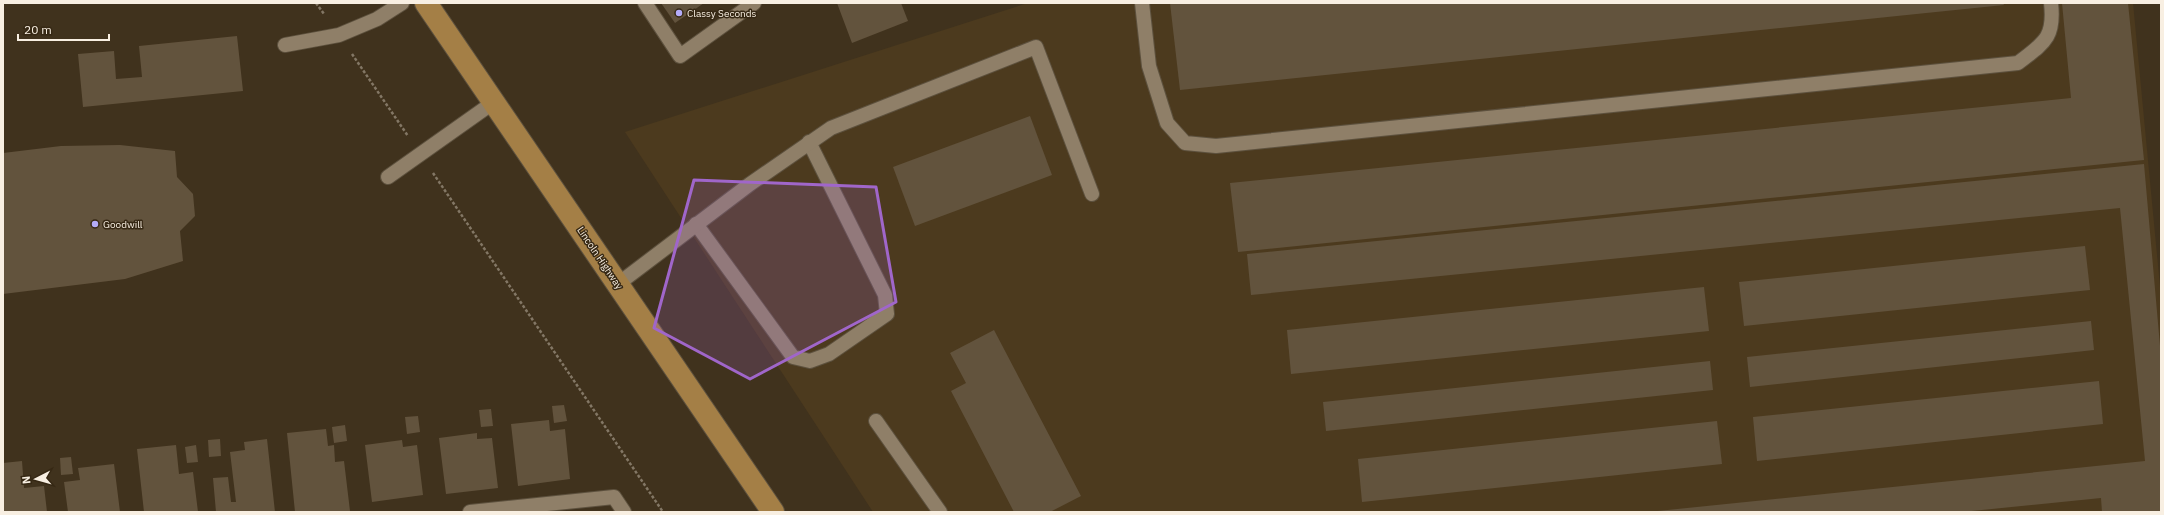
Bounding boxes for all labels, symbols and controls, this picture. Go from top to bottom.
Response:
place label: Classy Seconds [687,7,756,20]
marker: Classy Seconds [674,8,684,18]
scale bar [18,16,109,42]
text: 20 m [24,22,52,37]
place label: Goodwill [103,218,143,231]
marker: Goodwill [90,219,100,229]
street label: Lincoln Highway [574,224,626,292]
north arrow [16,459,56,499]
text: N [19,475,33,485]

